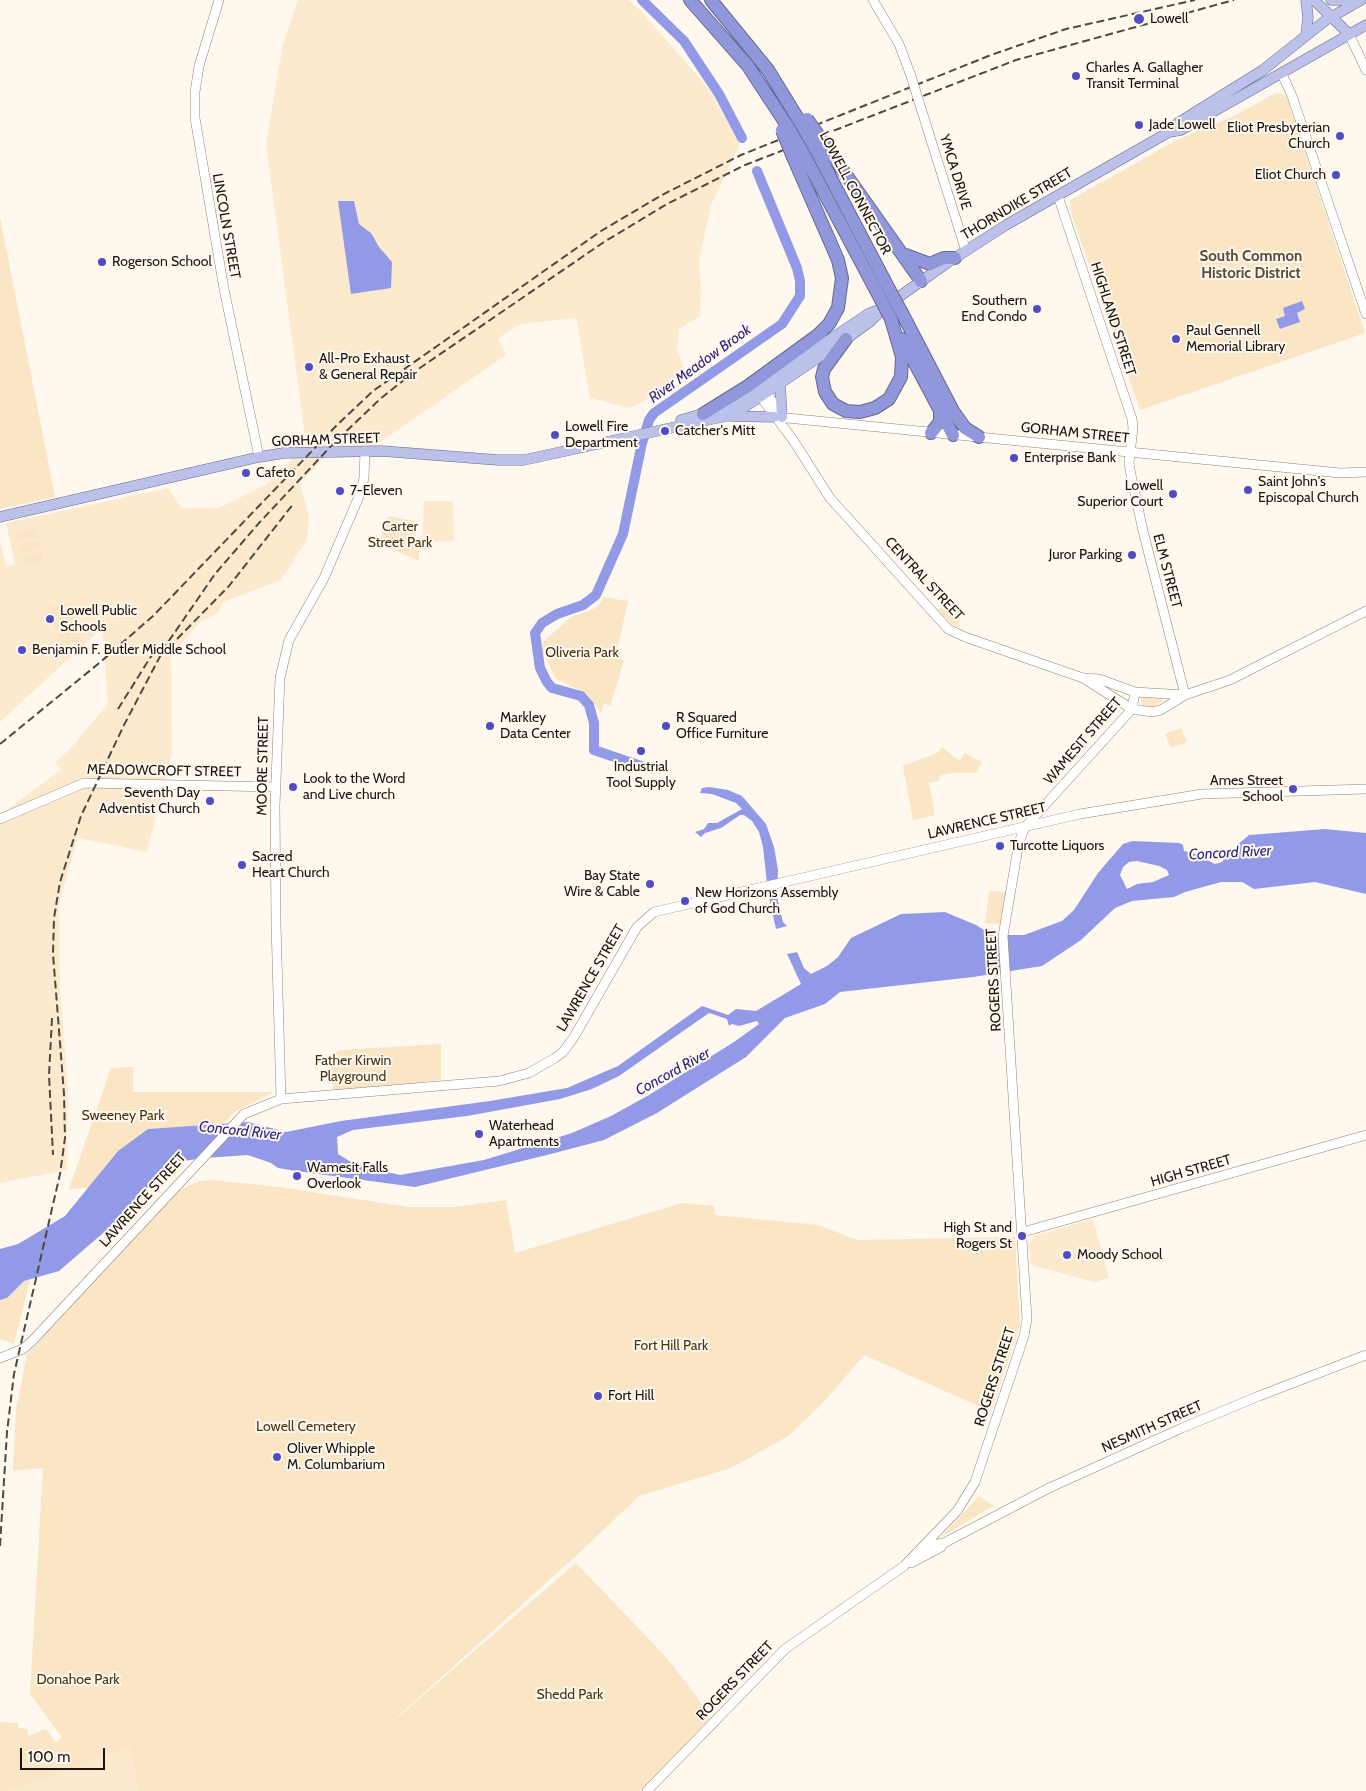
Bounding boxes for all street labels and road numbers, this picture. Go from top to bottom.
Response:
street label: LOWELL CONNECTOR [815,129,895,257]
street label: YMCA DRIVE [936,132,974,212]
street label: THORNDIKE STREET [959,164,1075,244]
street label: LINCOLN STREET [208,172,244,280]
street label: HIGHLAND STREET [1087,260,1139,378]
street label: GORHAM STREET [1020,419,1130,447]
street label: GORHAM STREET [271,430,381,450]
street label: ELM STREET [1149,532,1185,610]
street label: CENTRAL STREET [881,534,967,624]
street label: WAMESIT STREET [1041,694,1125,788]
street label: MOORE STREET [254,716,272,816]
street label: MEADOWCROFT STREET [87,761,241,781]
street label: LAWRENCE STREET [926,799,1048,843]
street label: LAWRENCE STREET [553,921,629,1035]
street label: ROGERS STREET [983,928,1005,1032]
street label: LAWRENCE STREET [96,1149,190,1251]
street label: HIGH STREET [1149,1151,1233,1191]
street label: ROGERS STREET [971,1325,1019,1429]
street label: NESMITH STREET [1099,1397,1205,1457]
street label: ROGERS STREET [693,1638,777,1724]

